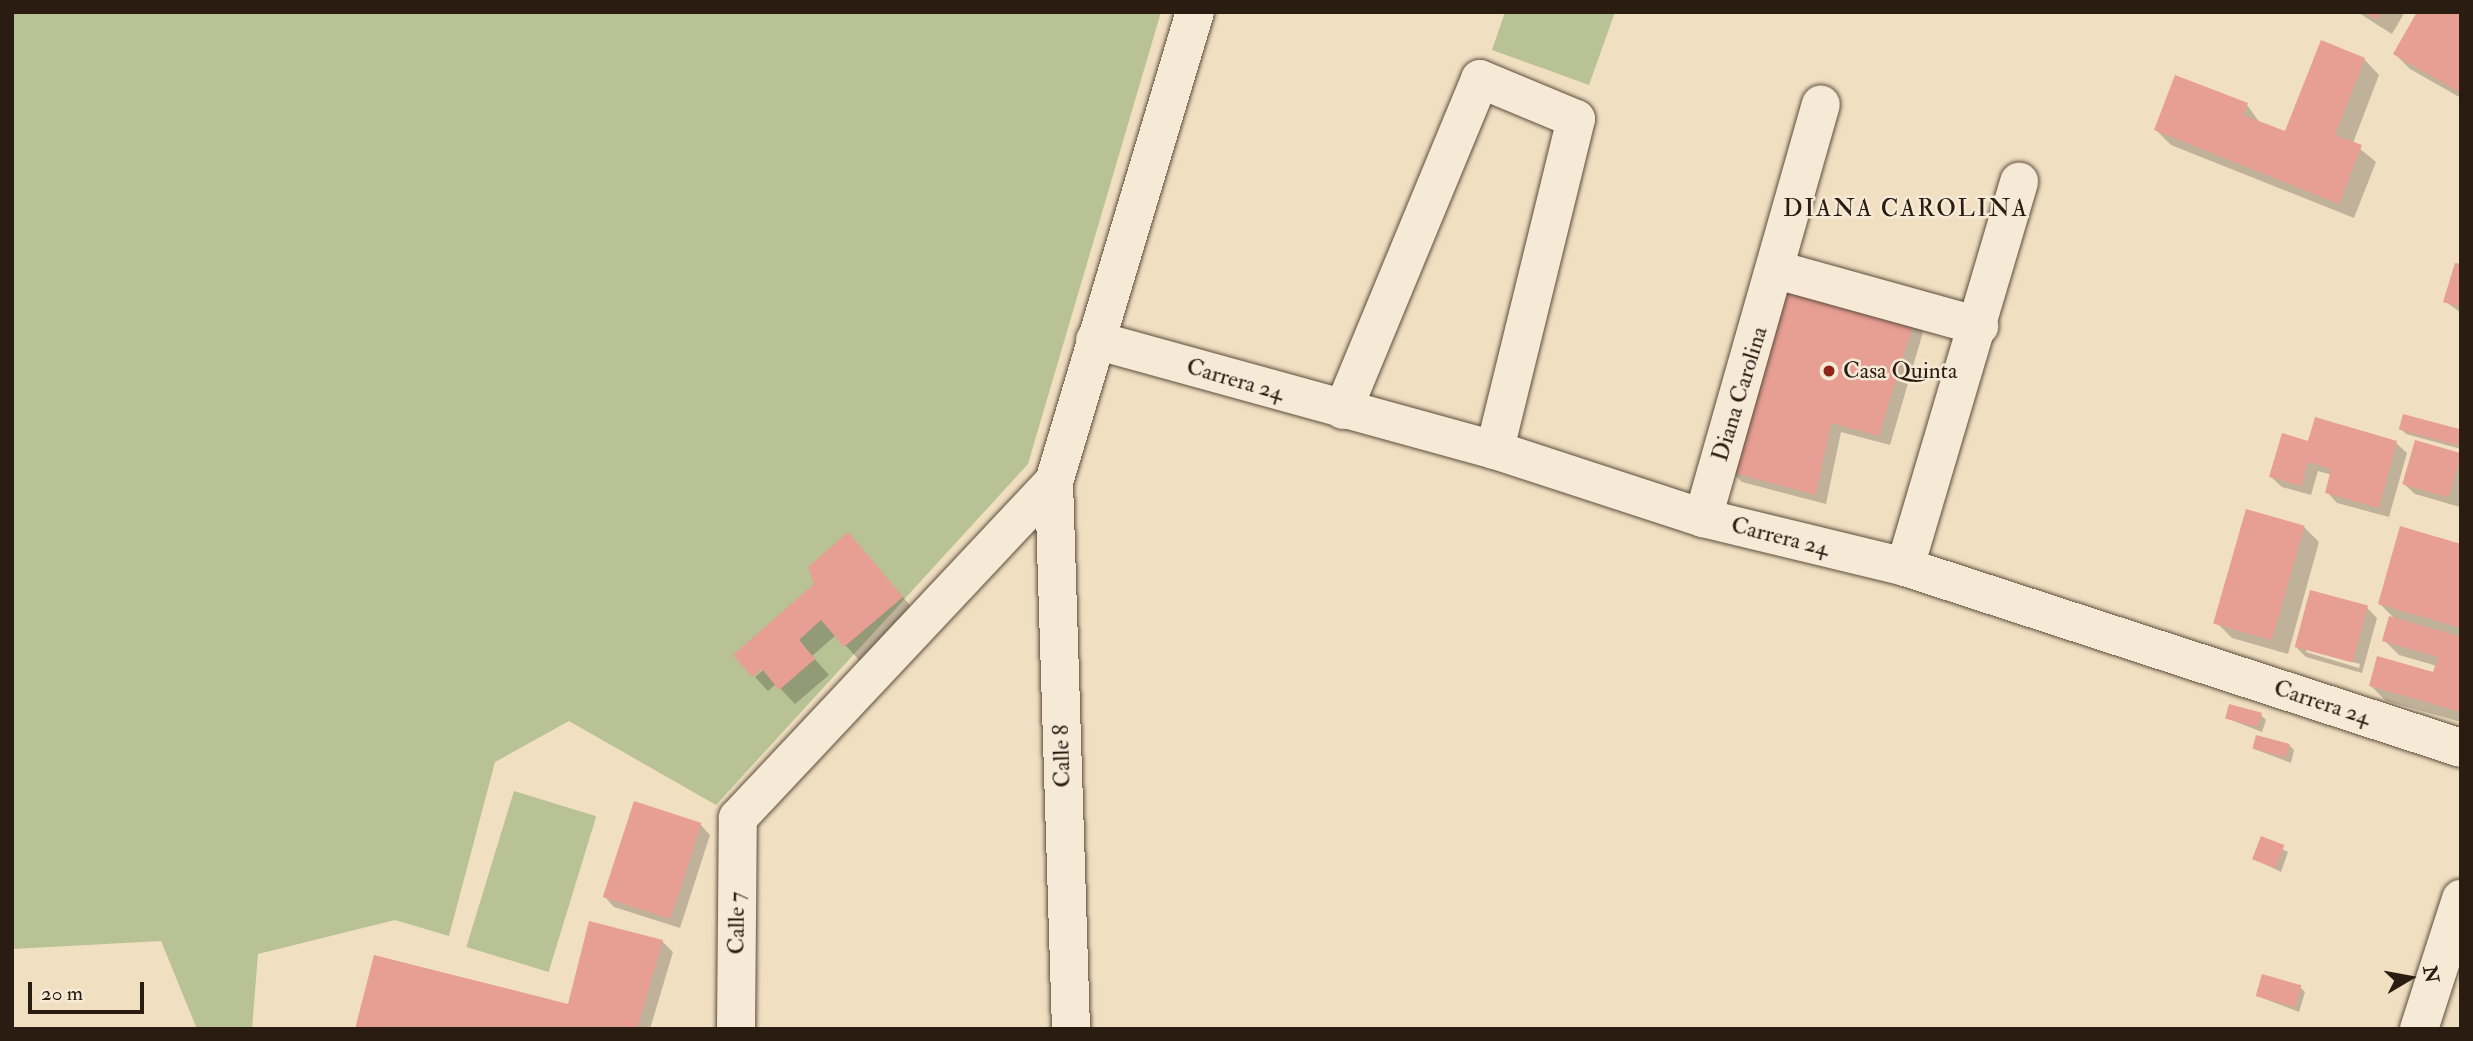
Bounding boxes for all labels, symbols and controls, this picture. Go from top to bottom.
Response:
district label: DIANA CAROLINA [1785,195,2027,223]
street label: Diana Carolina [1706,323,1774,465]
street label: Carrera 24 [1183,353,1287,407]
place label: Casa Quinta [1843,357,1957,385]
marker: Casa Quinta [1821,363,1837,379]
street label: Carrera 24 [1728,512,1832,562]
street label: Carrera 24 [2270,674,2374,732]
street label: Calle 8 [1047,724,1077,788]
street label: Calle 7 [723,892,751,954]
north arrow [2375,943,2445,1013]
text: N [2417,964,2444,985]
scale bar [32,968,147,1012]
text: 20 m [41,980,83,1007]

